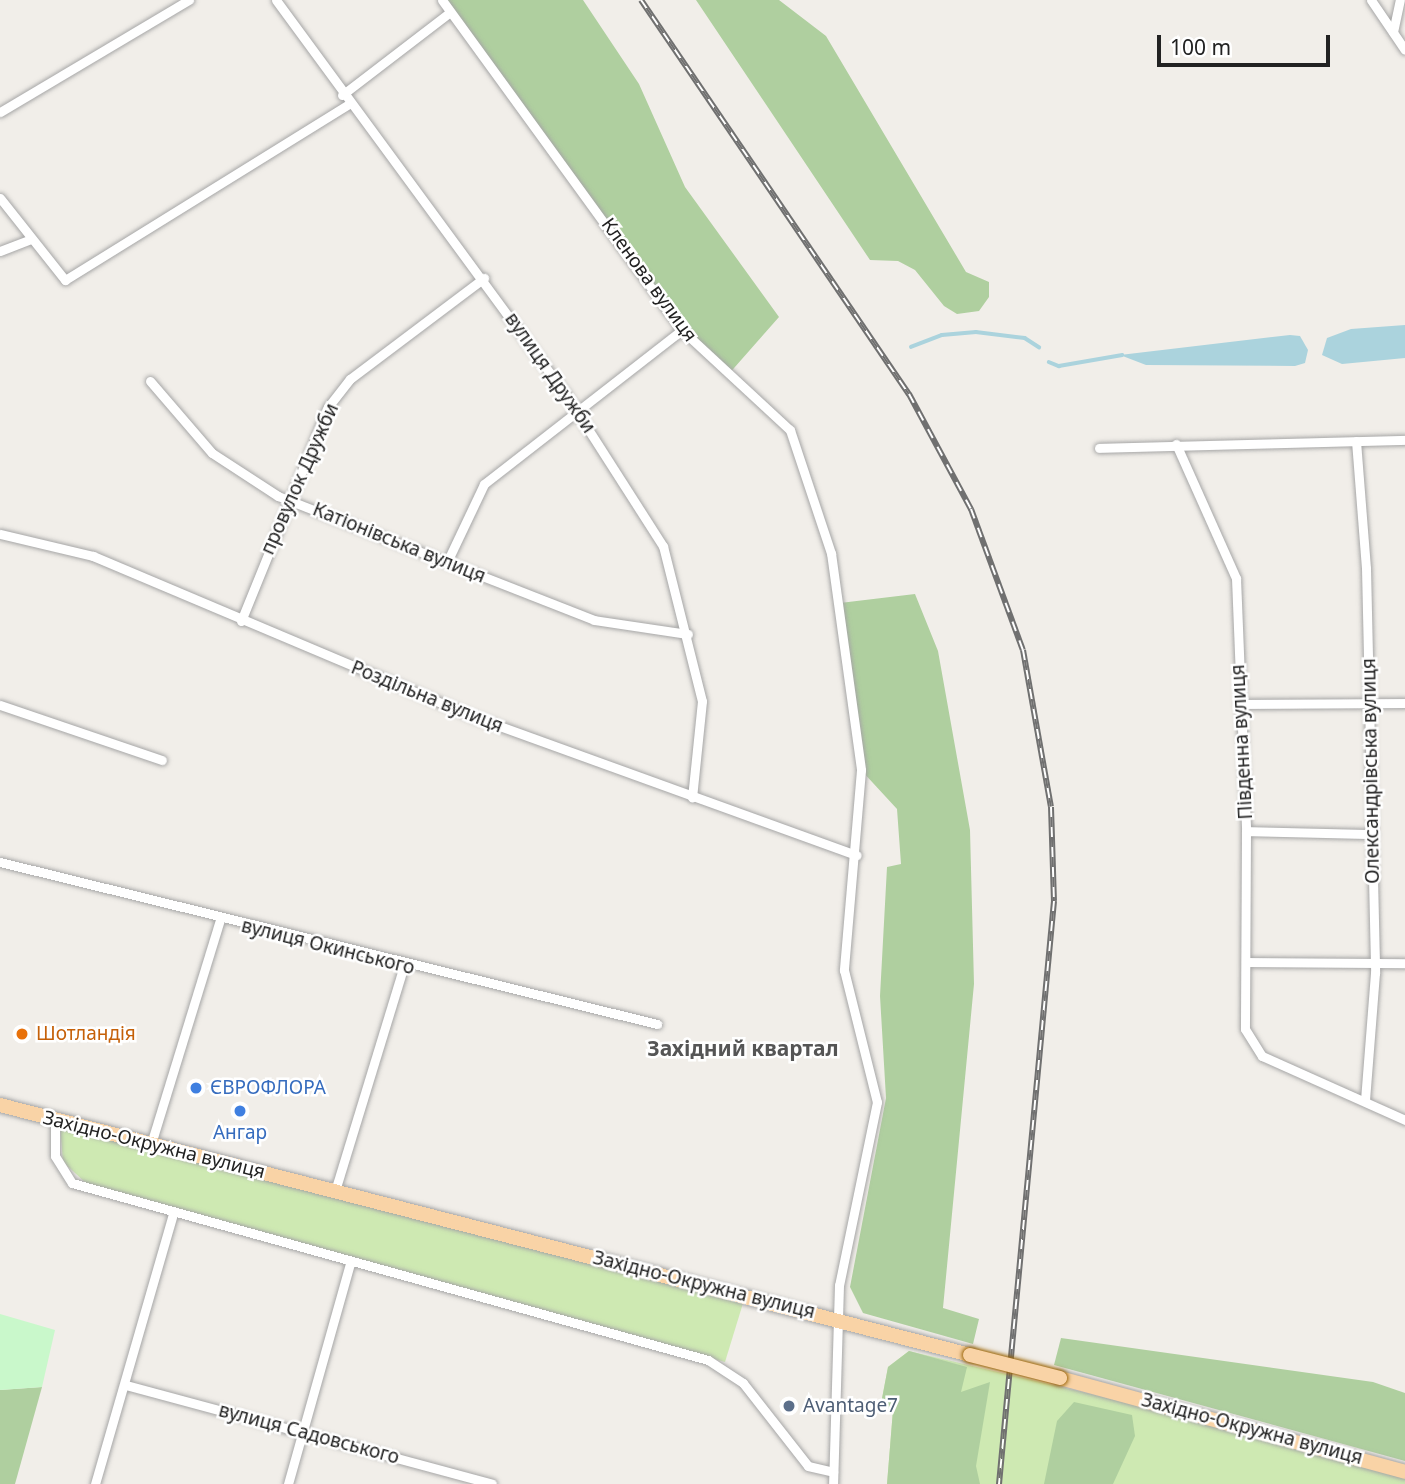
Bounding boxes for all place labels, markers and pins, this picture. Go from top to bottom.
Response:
place label: Шотландія [36,1023,136,1045]
marker: Шотландія [14,1026,30,1042]
place label: ЄВРОФЛОРА [210,1077,326,1099]
marker: ЄВРОФЛОРА [188,1080,204,1096]
marker: Ангар [232,1103,248,1119]
place label: Ангар [213,1122,267,1144]
place label: Avantage7 [803,1395,898,1417]
marker: Avantage7 [781,1398,797,1414]

